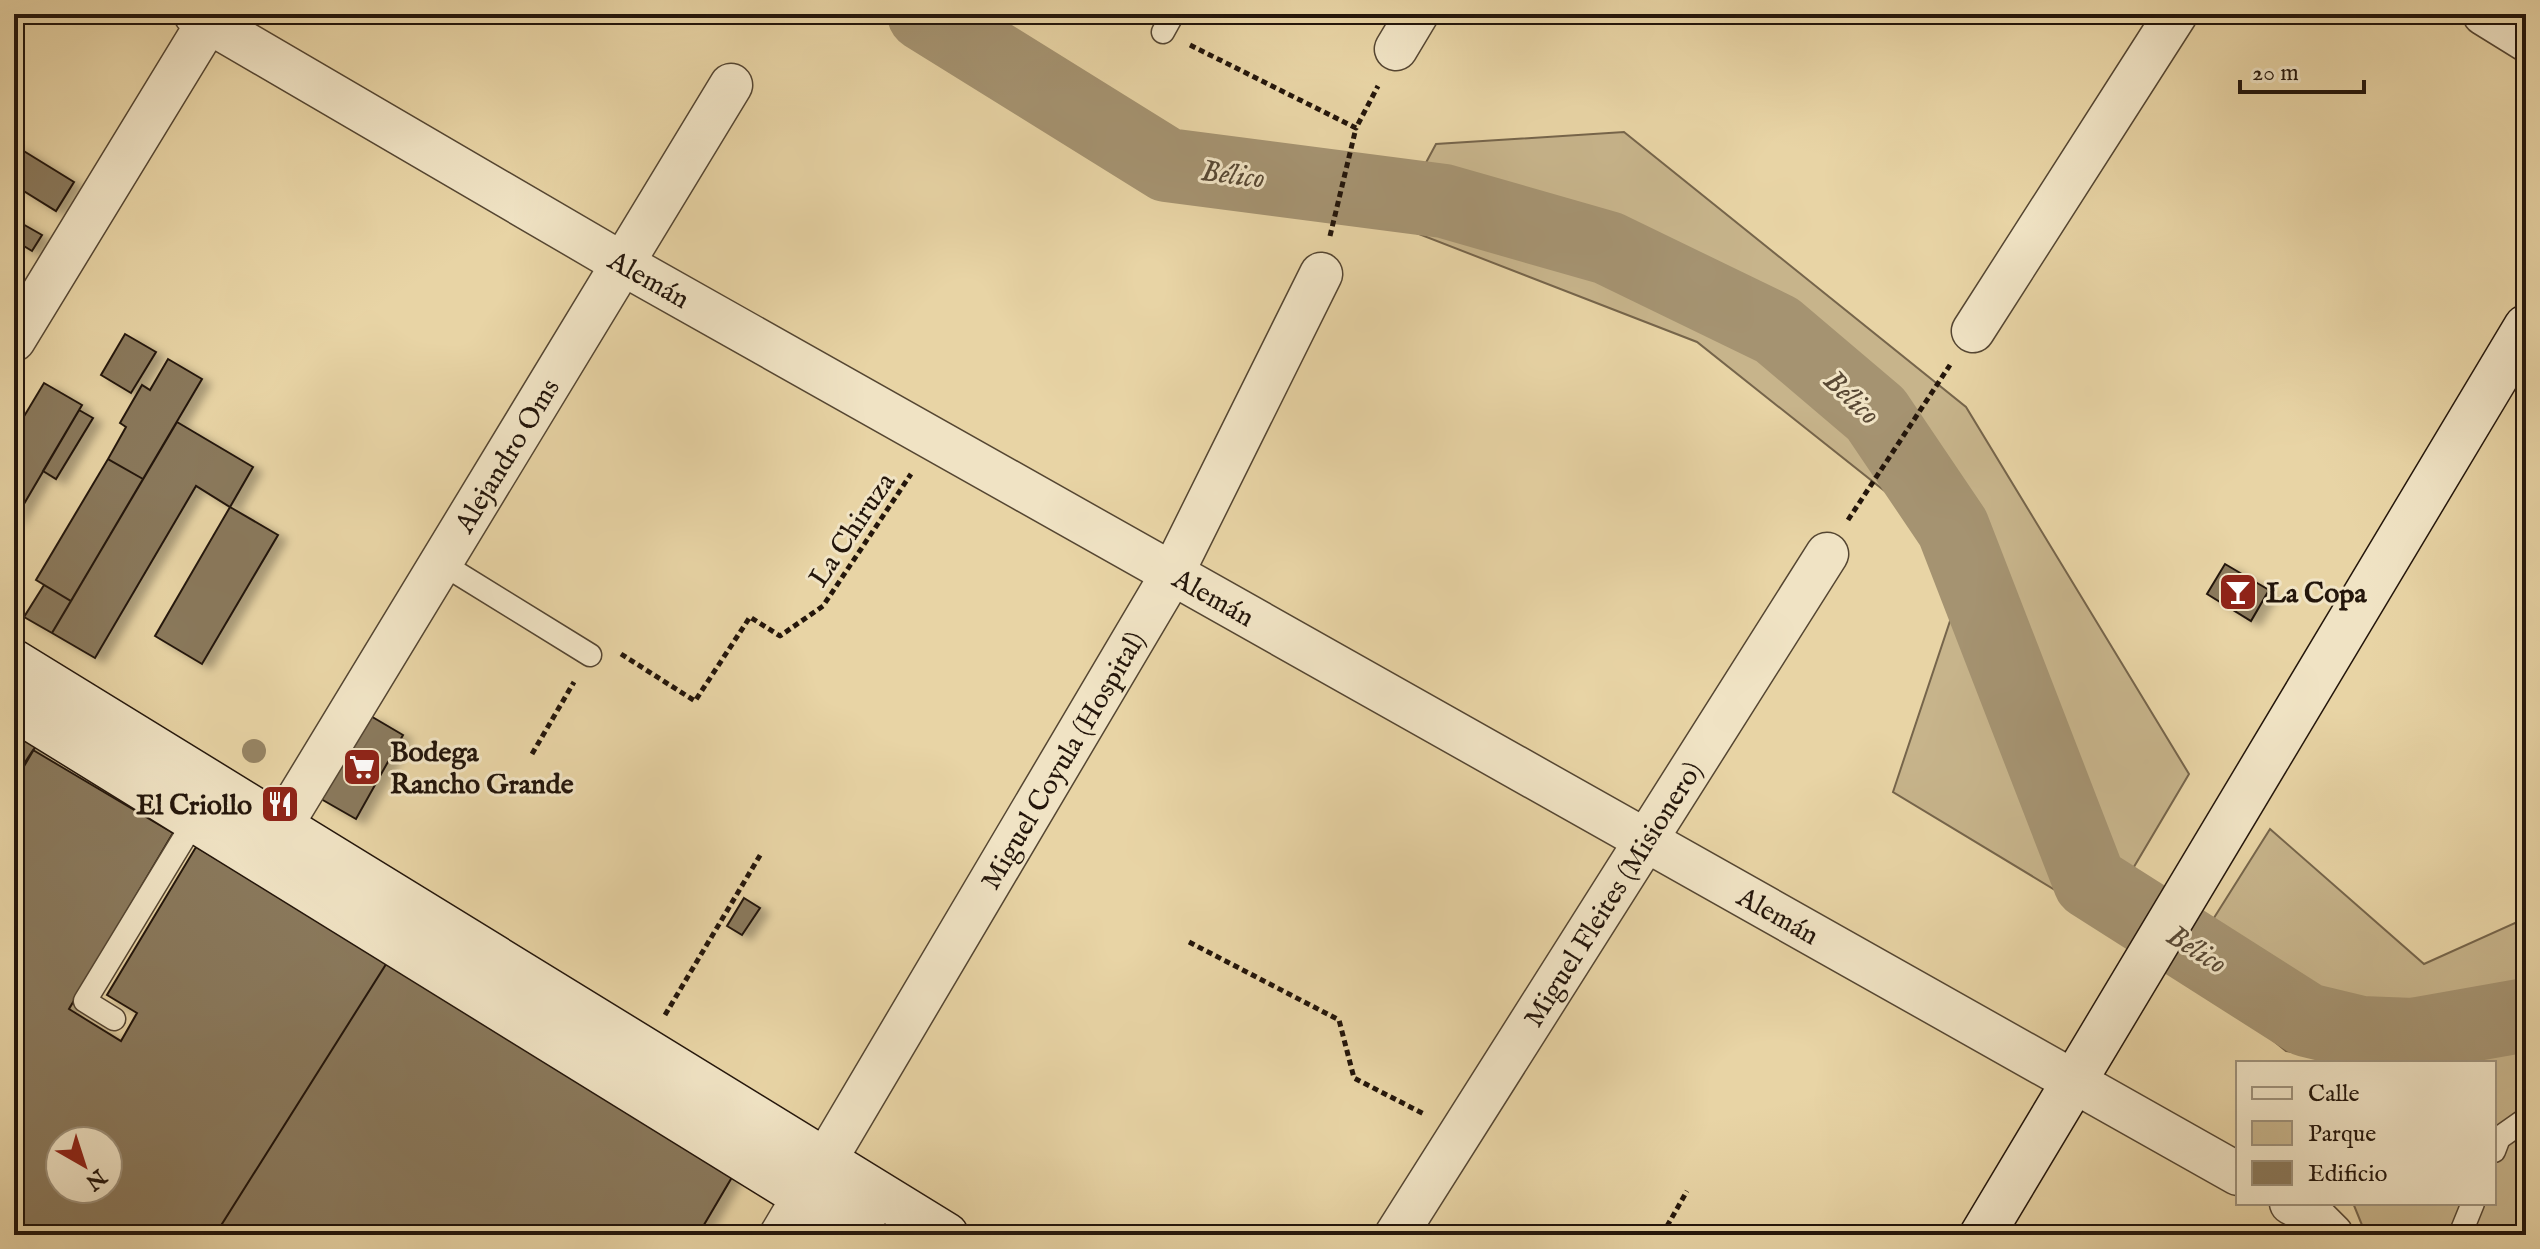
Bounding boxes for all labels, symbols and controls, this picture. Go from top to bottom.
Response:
scale bar [2240,44,2364,94]
text: 20 m [2252,58,2299,89]
water label: Bélico [1199,153,1267,199]
street label: Alemán [600,244,695,318]
water label: Bélico [1814,363,1887,434]
street label: Alejandro Oms [448,373,569,541]
street label: La Chiruza [802,466,905,594]
street label: Alemán [1165,562,1260,636]
bar icon: La Copa [2217,571,2259,613]
place label: La Copa [2266,577,2367,612]
street label: Miguel Coyula (Hospital) [974,626,1154,897]
place label: Bodega Rancho Grande [390,736,574,803]
supermarket icon: Bodega Rancho Grande [341,746,383,788]
street label: Miguel Fleites (Misionero) [1517,756,1711,1034]
restaurant icon: El Criollo [259,783,301,825]
place label: El Criollo [136,789,252,824]
street label: Alemán [1730,880,1824,954]
water label: Bélico [2159,918,2233,984]
legend [2236,1061,2496,1205]
text: Calle [2308,1079,2360,1110]
text: Parque [2308,1119,2376,1150]
north arrow [44,1125,124,1205]
text: Edificio [2308,1159,2387,1190]
text: N [79,1161,112,1196]

